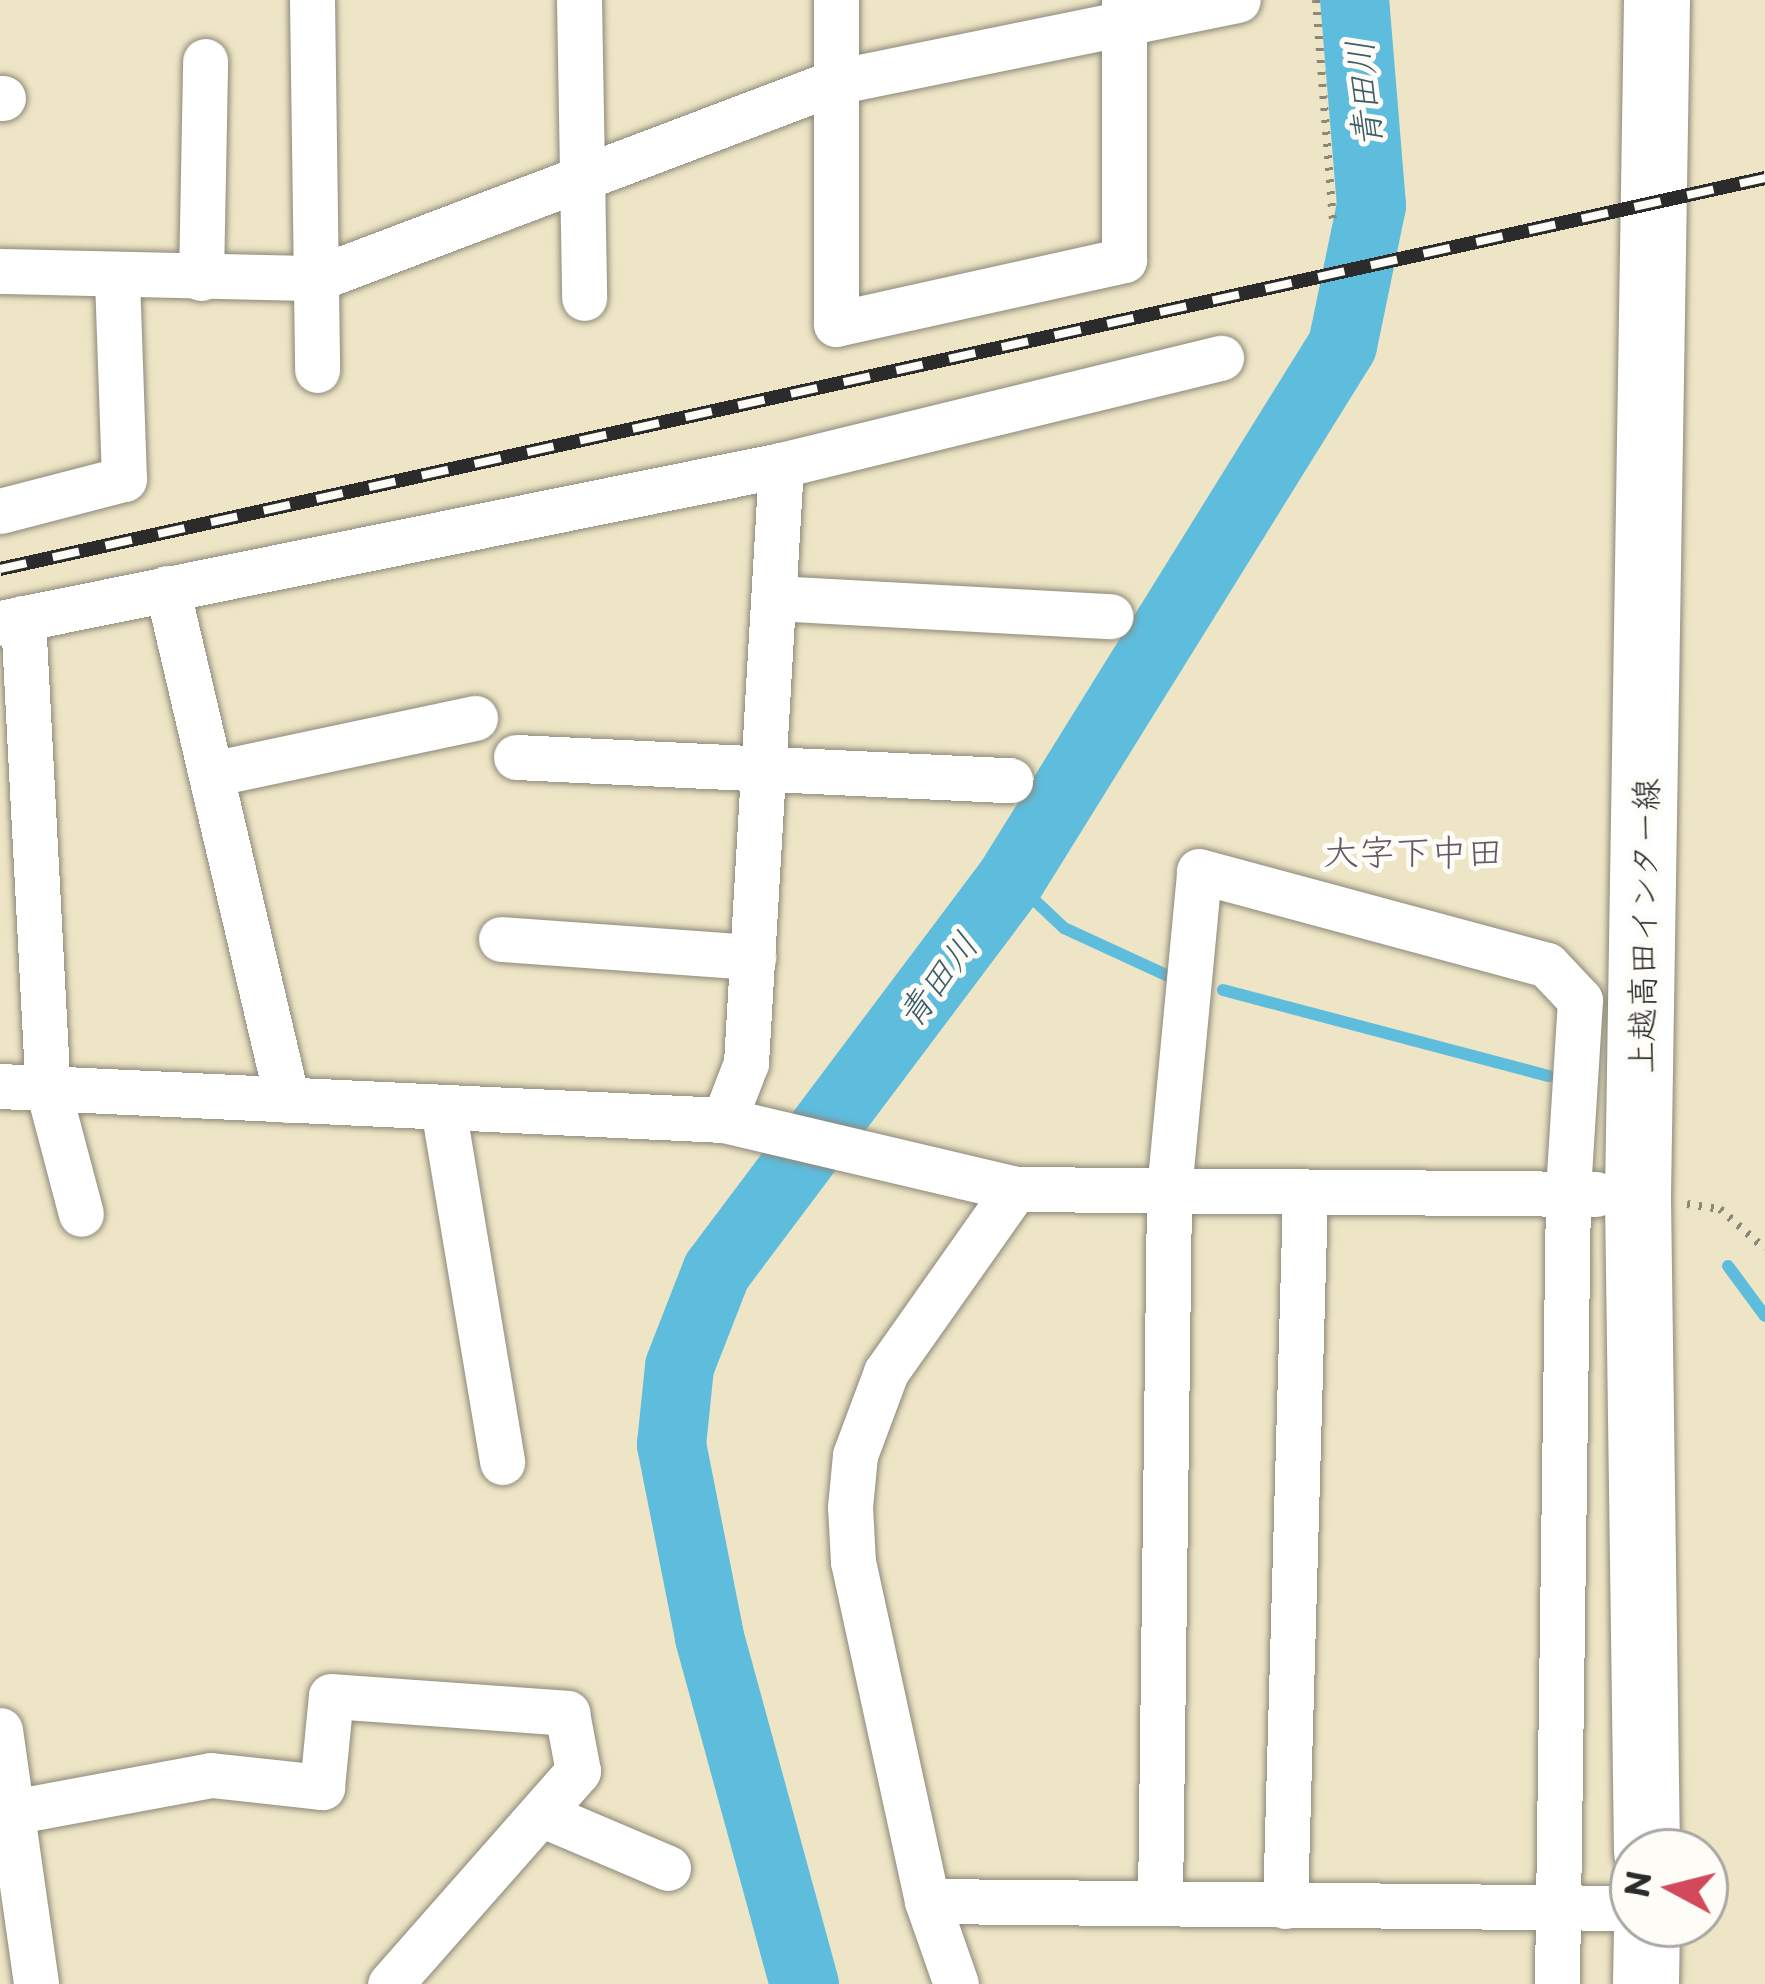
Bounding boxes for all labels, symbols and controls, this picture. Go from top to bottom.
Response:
water label: 青田川 [1336,38,1388,150]
street label: 上越高田インター線 [1620,777,1664,1075]
district label: 大字下中田 [1323,829,1503,873]
water label: 青田川 [886,923,986,1035]
north arrow [1609,1828,1729,1948]
text: N [1610,1868,1663,1900]

